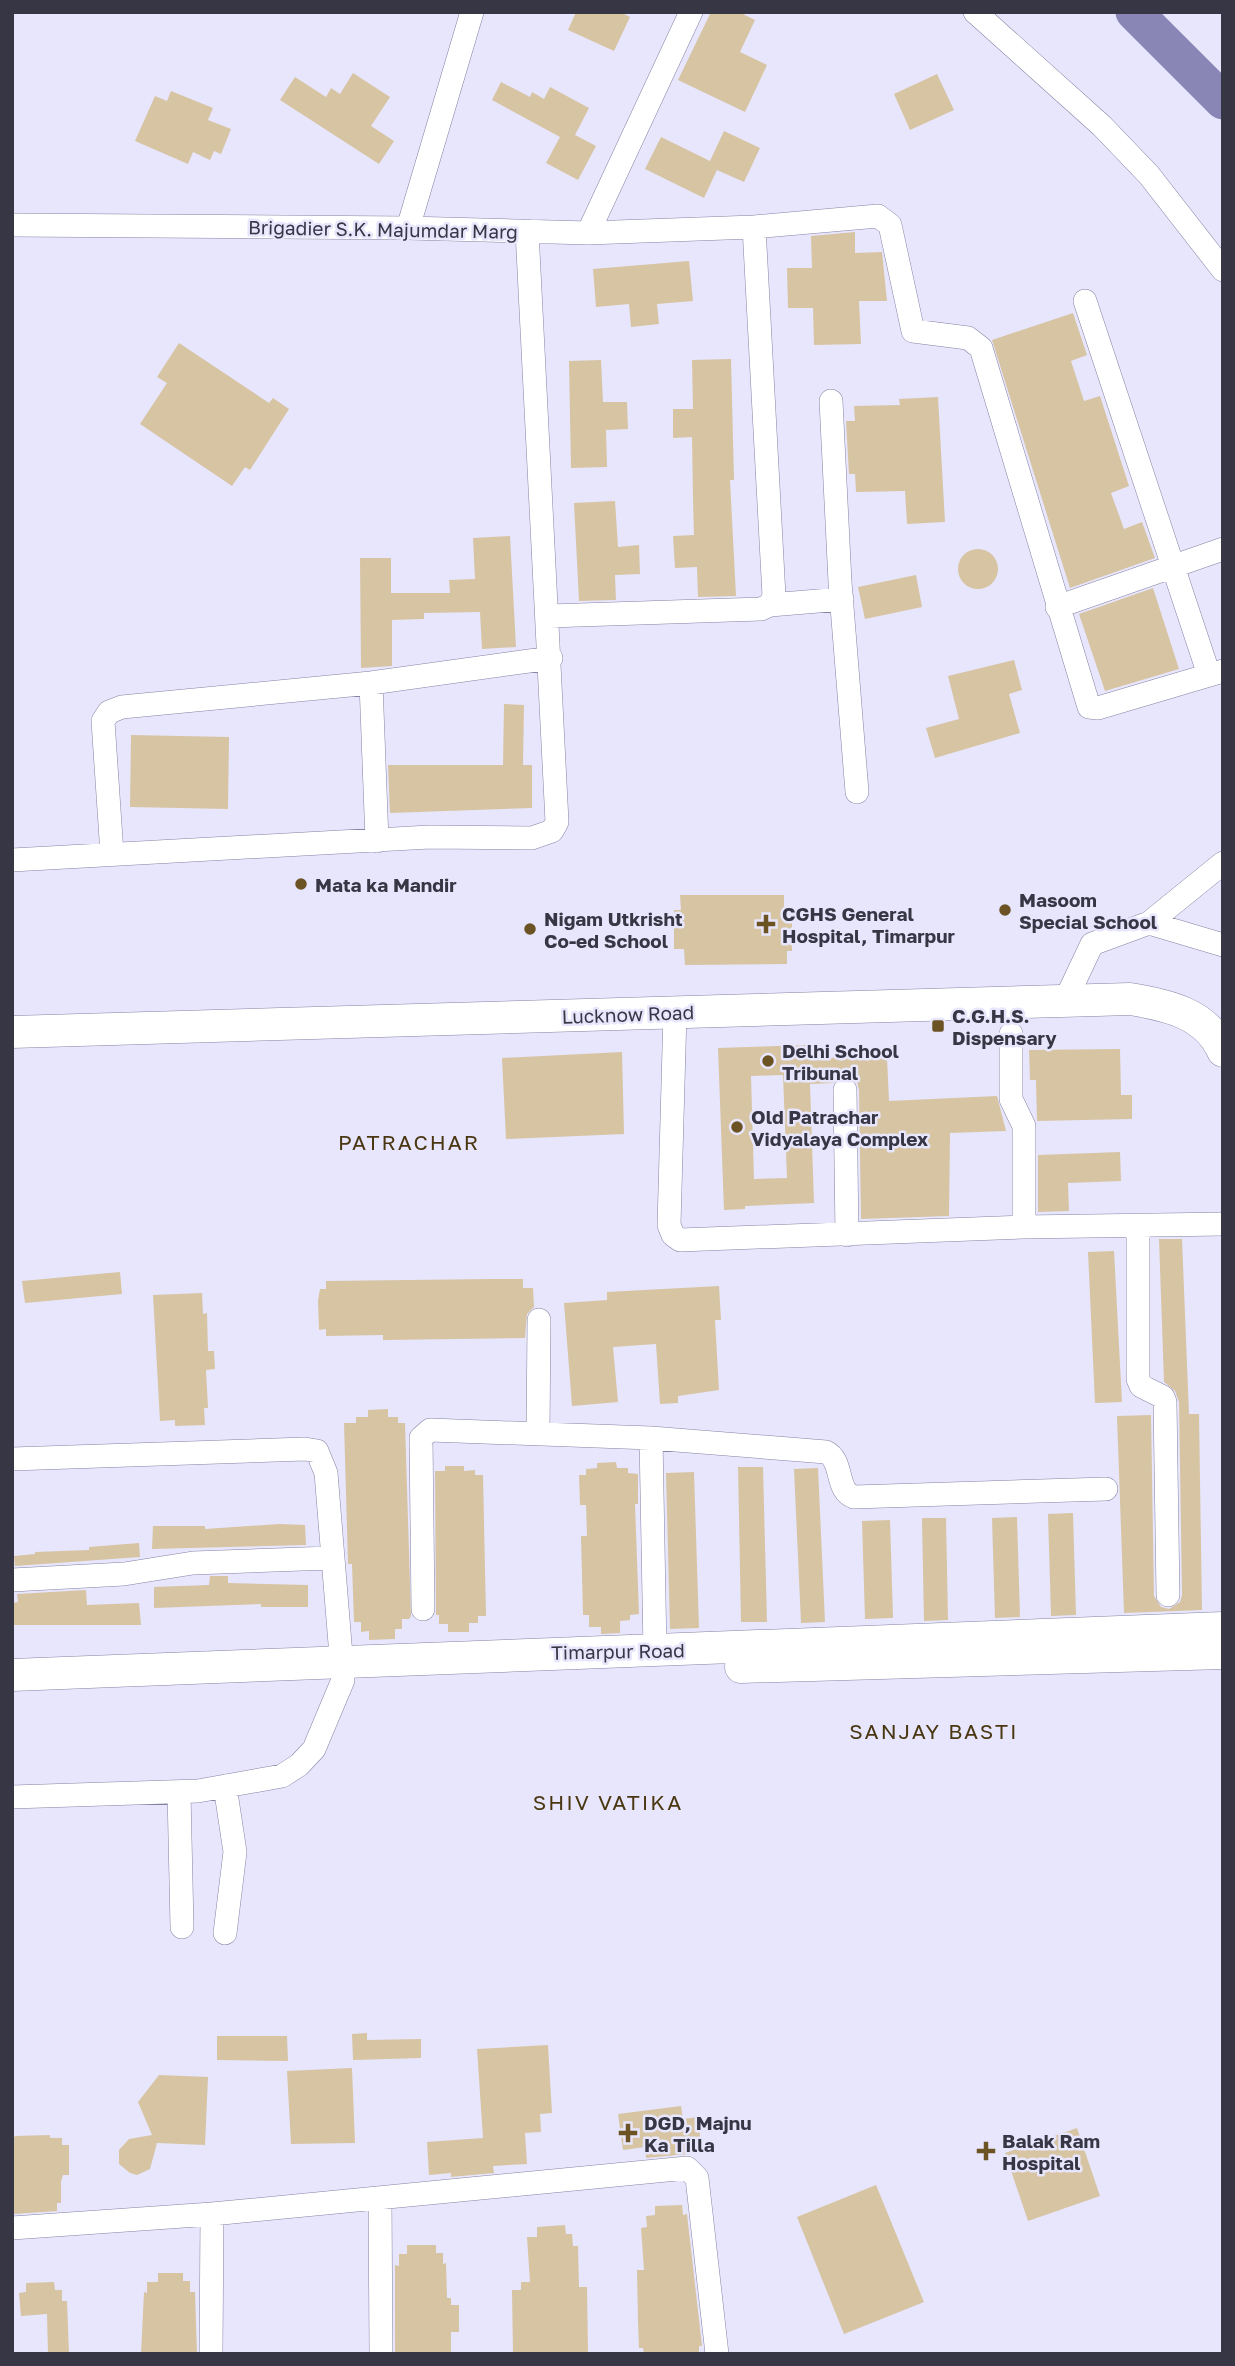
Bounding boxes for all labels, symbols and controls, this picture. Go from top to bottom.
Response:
street label: Brigadier S.K. Majumdar Marg [248,215,518,243]
place label: Mata ka Mandir [315,873,457,896]
marker: Mata ka Mandir [293,876,309,892]
place label: Masoom Special School [1019,888,1157,933]
place label: CGHS General Hospital, Timarpur [782,902,956,947]
marker: Masoom Special School [997,902,1013,918]
place label: Nigam Utkrisht Co-ed School [544,907,683,952]
marker: CGHS General Hospital, Timarpur [756,914,776,934]
marker: Nigam Utkrisht Co-ed School [522,921,538,937]
street label: Lucknow Road [561,1000,695,1028]
place label: C.G.H.S. Dispensary [952,1004,1057,1049]
marker: C.G.H.S. Dispensary [930,1018,946,1034]
place label: Delhi School Tribunal [782,1039,899,1084]
marker: Delhi School Tribunal [760,1053,776,1069]
place label: Old Patrachar Vidyalaya Complex [751,1105,928,1150]
marker: Old Patrachar Vidyalaya Complex [729,1119,745,1135]
district label: PATRACHAR [338,1129,480,1155]
street label: Timarpur Road [551,1638,685,1664]
district label: SANJAY BASTI [849,1718,1019,1744]
district label: SHIV VATIKA [533,1789,683,1815]
place label: DGD, Majnu Ka Tilla [644,2111,752,2156]
marker: DGD, Majnu Ka Tilla [618,2123,638,2143]
place label: Balak Ram Hospital [1002,2129,1100,2174]
marker: Balak Ram Hospital [976,2141,996,2161]

